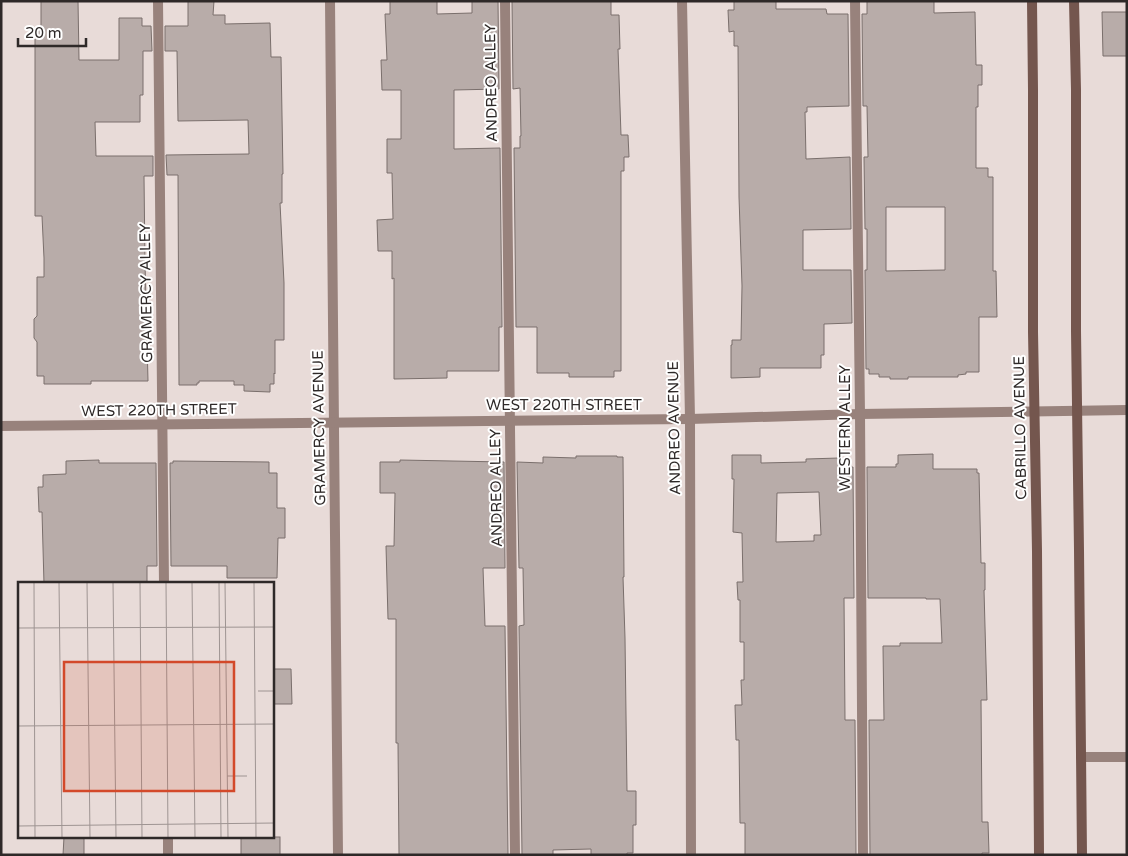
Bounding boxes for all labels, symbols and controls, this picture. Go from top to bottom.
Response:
scale bar [18,15,85,47]
street label: ANDREO ALLEY [481,23,501,142]
text: 20 m [25,24,62,42]
street label: GRAMERCY ALLEY [136,223,156,363]
street label: GRAMERCY AVENUE [309,350,329,506]
street label: CABRILLO AVENUE [1010,356,1030,500]
street label: ANDREO AVENUE [664,361,684,495]
street label: WESTERN ALLEY [836,364,854,491]
street label: WEST 220TH STREET [486,396,642,414]
street label: WEST 220TH STREET [81,400,237,420]
street label: ANDREO ALLEY [486,428,506,547]
inset map [18,582,274,838]

